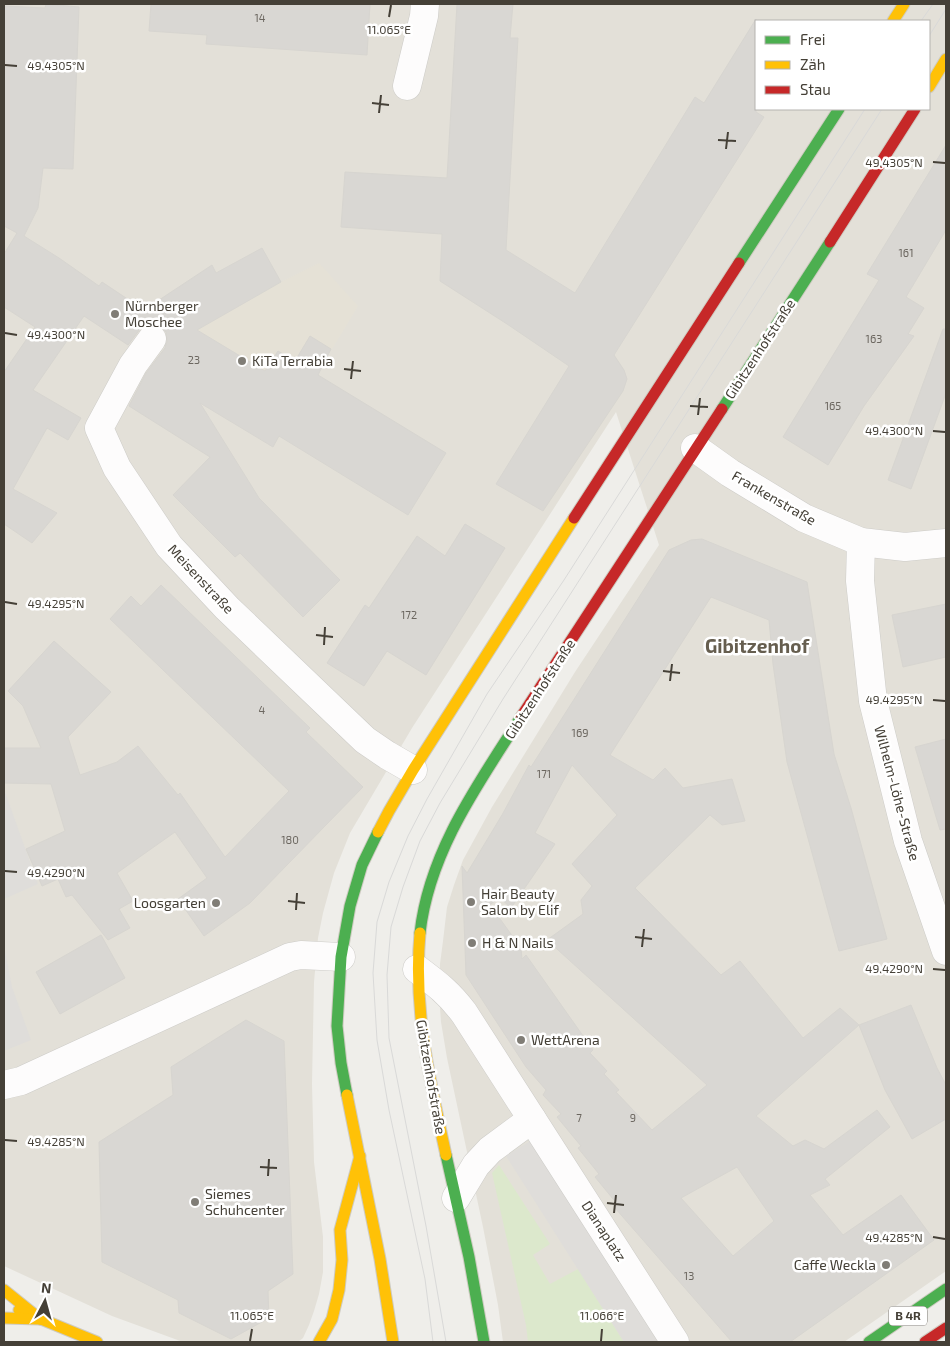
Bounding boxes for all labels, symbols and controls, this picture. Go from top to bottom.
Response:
house number: 14 [254,11,266,24]
legend [755,20,930,110]
text: 11.065°E [367,22,411,36]
text: Frei [800,30,825,48]
text: Zäh [800,55,825,73]
text: 49.4305°N [27,58,85,72]
text: Stau [800,80,831,98]
text: 49.4305°N [865,155,923,169]
house number: 161 [898,246,914,259]
street label: Gibitzenhofstraße [721,295,798,402]
place label: Nürnberger Moschee [125,297,199,330]
marker: Nürnberger Moschee [109,308,121,320]
text: 49.4300°N [27,327,85,341]
house number: 163 [866,332,882,345]
place label: KiTa Terrabia [252,352,333,369]
house number: 23 [188,353,200,366]
marker: KiTa Terrabia [236,355,248,367]
house number: 165 [825,399,841,412]
text: 49.4300°N [865,423,923,437]
street label: Frankenstraße [729,467,819,528]
street label: Meisenstraße [165,540,238,617]
text: 49.4295°N [27,596,85,610]
house number: 172 [401,608,417,621]
district label: Gibitzenhof [705,634,810,657]
street label: Gibitzenhofstraße [501,635,578,742]
text: 49.4295°N [865,692,923,706]
house number: 4 [259,703,266,716]
street label: Wilhelm-Löhe-Straße [871,723,924,862]
house number: 169 [572,726,588,739]
house number: 171 [537,767,551,780]
house number: 180 [281,833,299,846]
text: 49.4290°N [27,865,85,879]
place label: Hair Beauty Salon by Elif [481,885,560,918]
place label: Loosgarten [134,894,206,911]
marker: Hair Beauty Salon by Elif [465,896,477,908]
marker: Loosgarten [210,897,222,909]
place label: H & N Nails [482,934,554,951]
marker: H & N Nails [466,937,478,949]
text: 49.4290°N [865,961,923,975]
street label: Gibitzenhofstraße [413,1018,450,1135]
place label: WettArena [531,1031,600,1048]
marker: WettArena [515,1034,527,1046]
house number: 7 [576,1111,582,1124]
house number: 9 [630,1111,636,1124]
text: 49.4285°N [27,1134,85,1148]
place label: Siemes Schuhcenter [205,1185,285,1218]
marker: Siemes Schuhcenter [189,1196,201,1208]
street label: Dianaplatz [579,1197,630,1264]
text: 49.4285°N [865,1230,923,1244]
place label: Caffe Weckla [794,1256,876,1273]
marker: Caffe Weckla [880,1259,892,1271]
house number: 13 [684,1269,694,1282]
north arrow [20,1276,70,1326]
text: N [40,1279,52,1297]
road number: B 4R [889,1306,927,1325]
text: 11.065°E [230,1308,274,1322]
text: 11.066°E [580,1308,624,1322]

